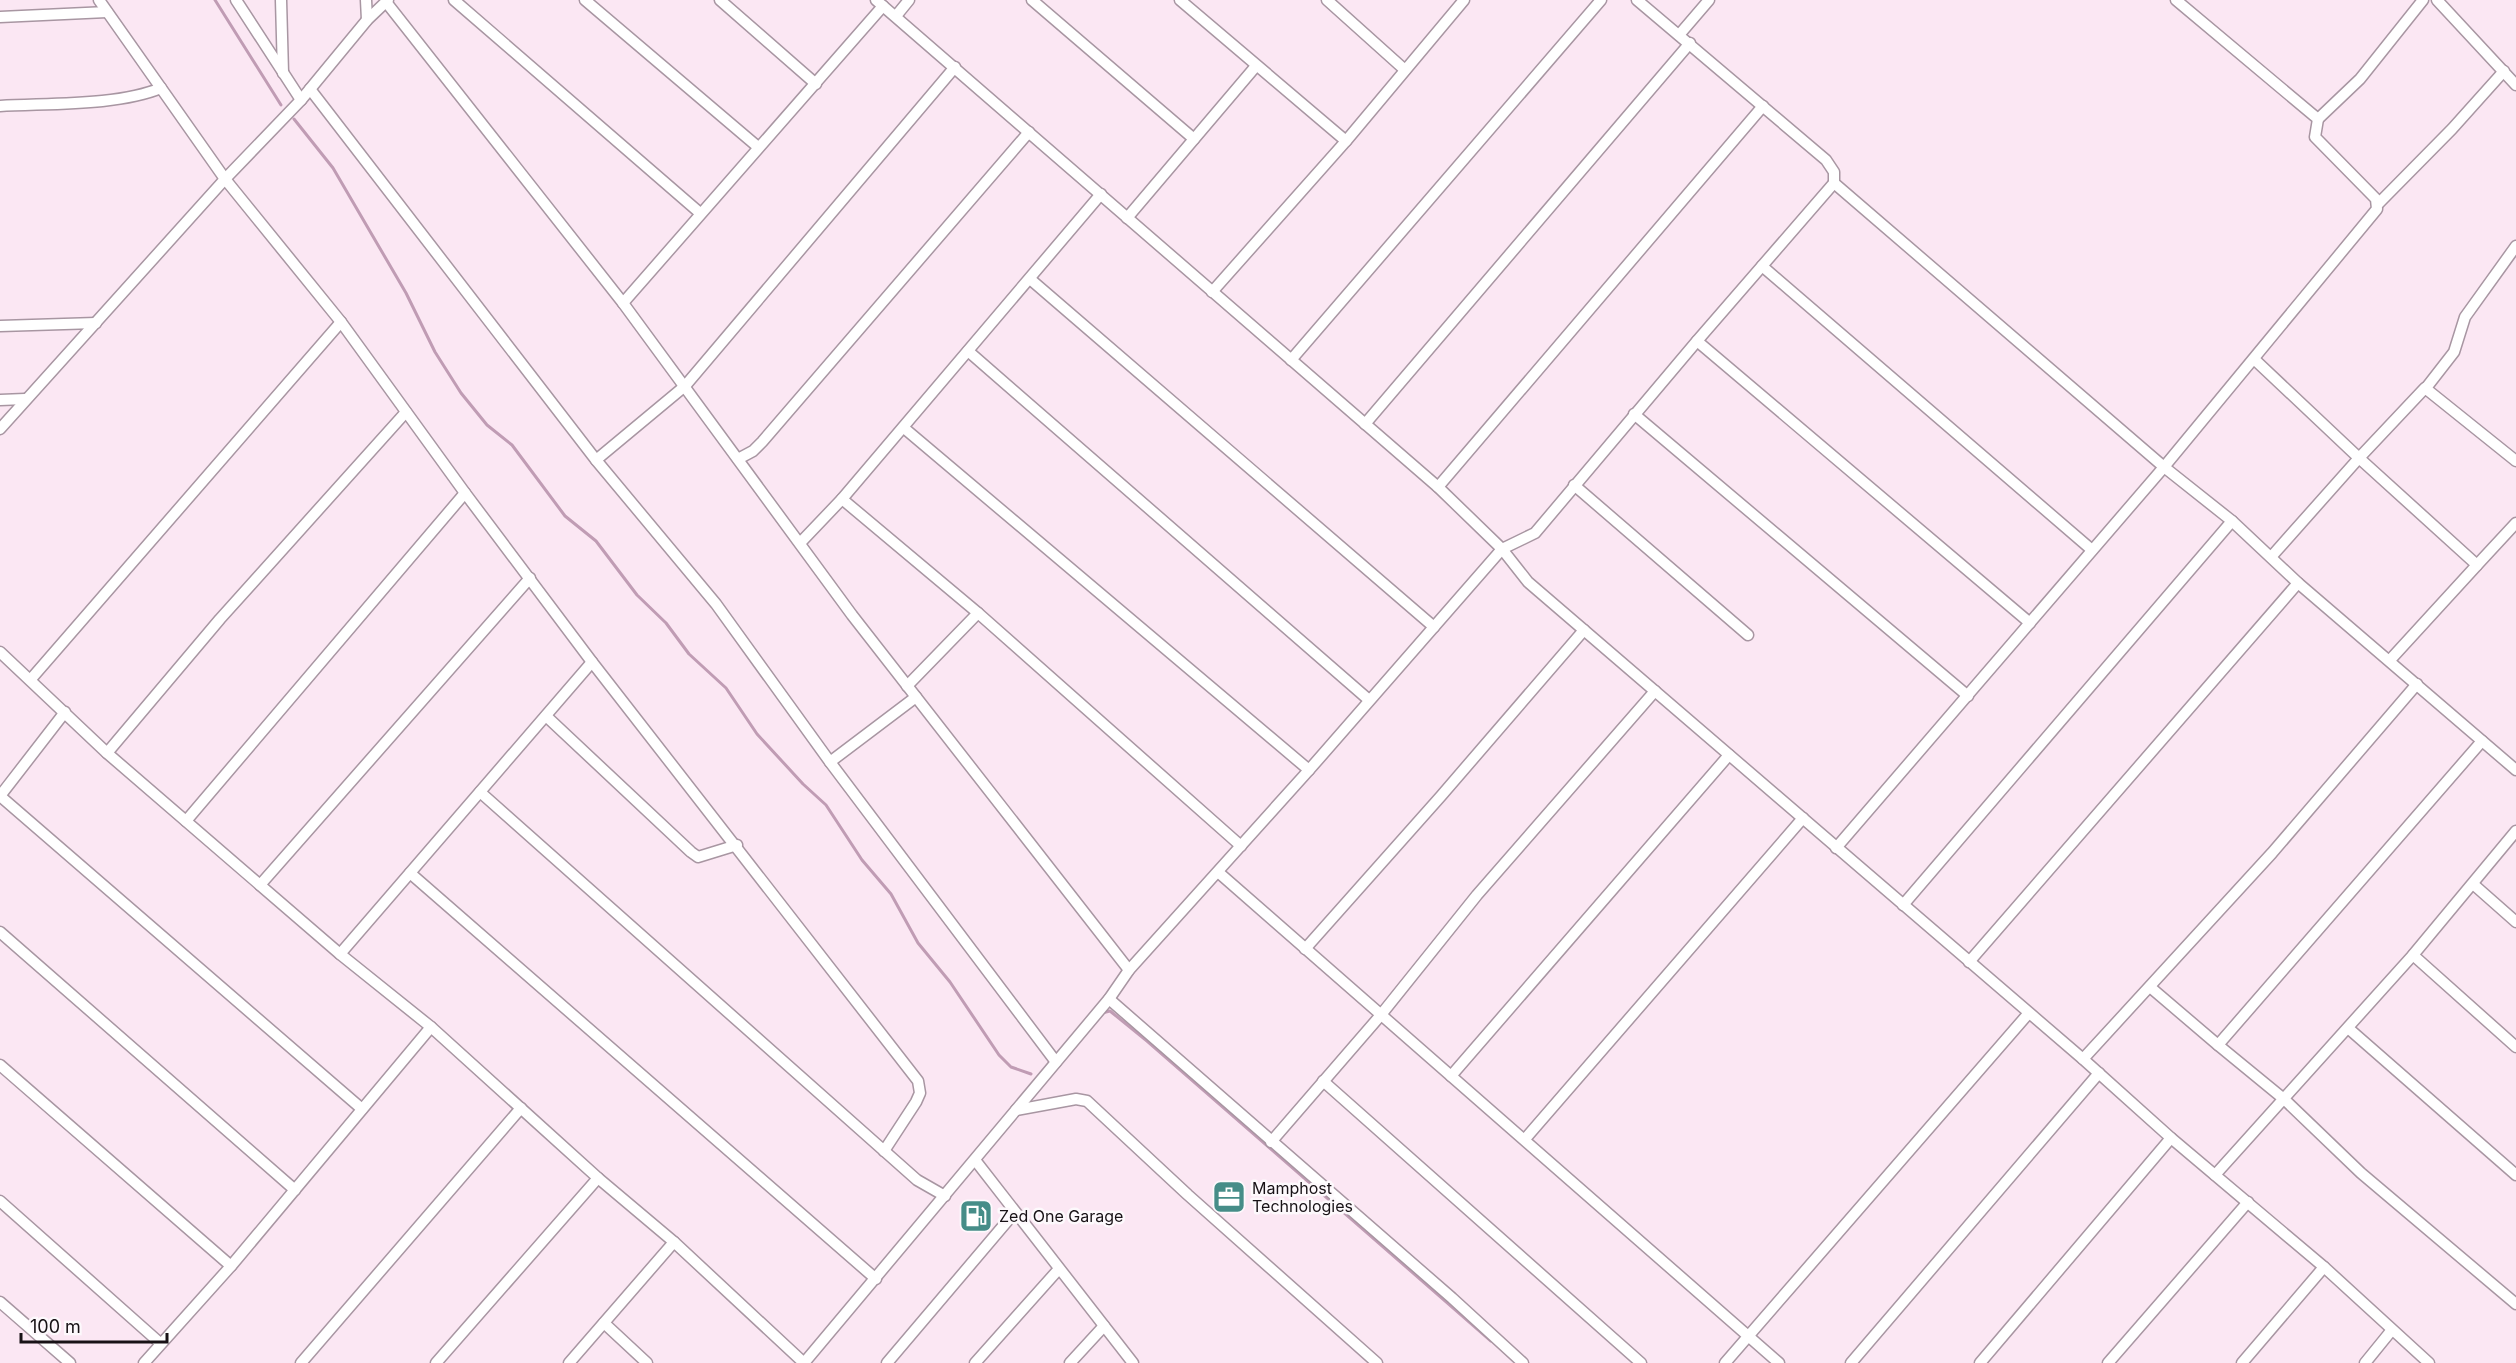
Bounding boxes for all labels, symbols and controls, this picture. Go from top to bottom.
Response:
place label: Mamphost Technologies [1252,1178,1353,1216]
office icon: Mamphost Technologies [1211,1179,1247,1215]
fuel station icon: Zed One Garage [958,1198,994,1234]
place label: Zed One Garage [999,1206,1123,1226]
scale bar [21,1306,166,1344]
text: 100 m [30,1316,81,1337]

